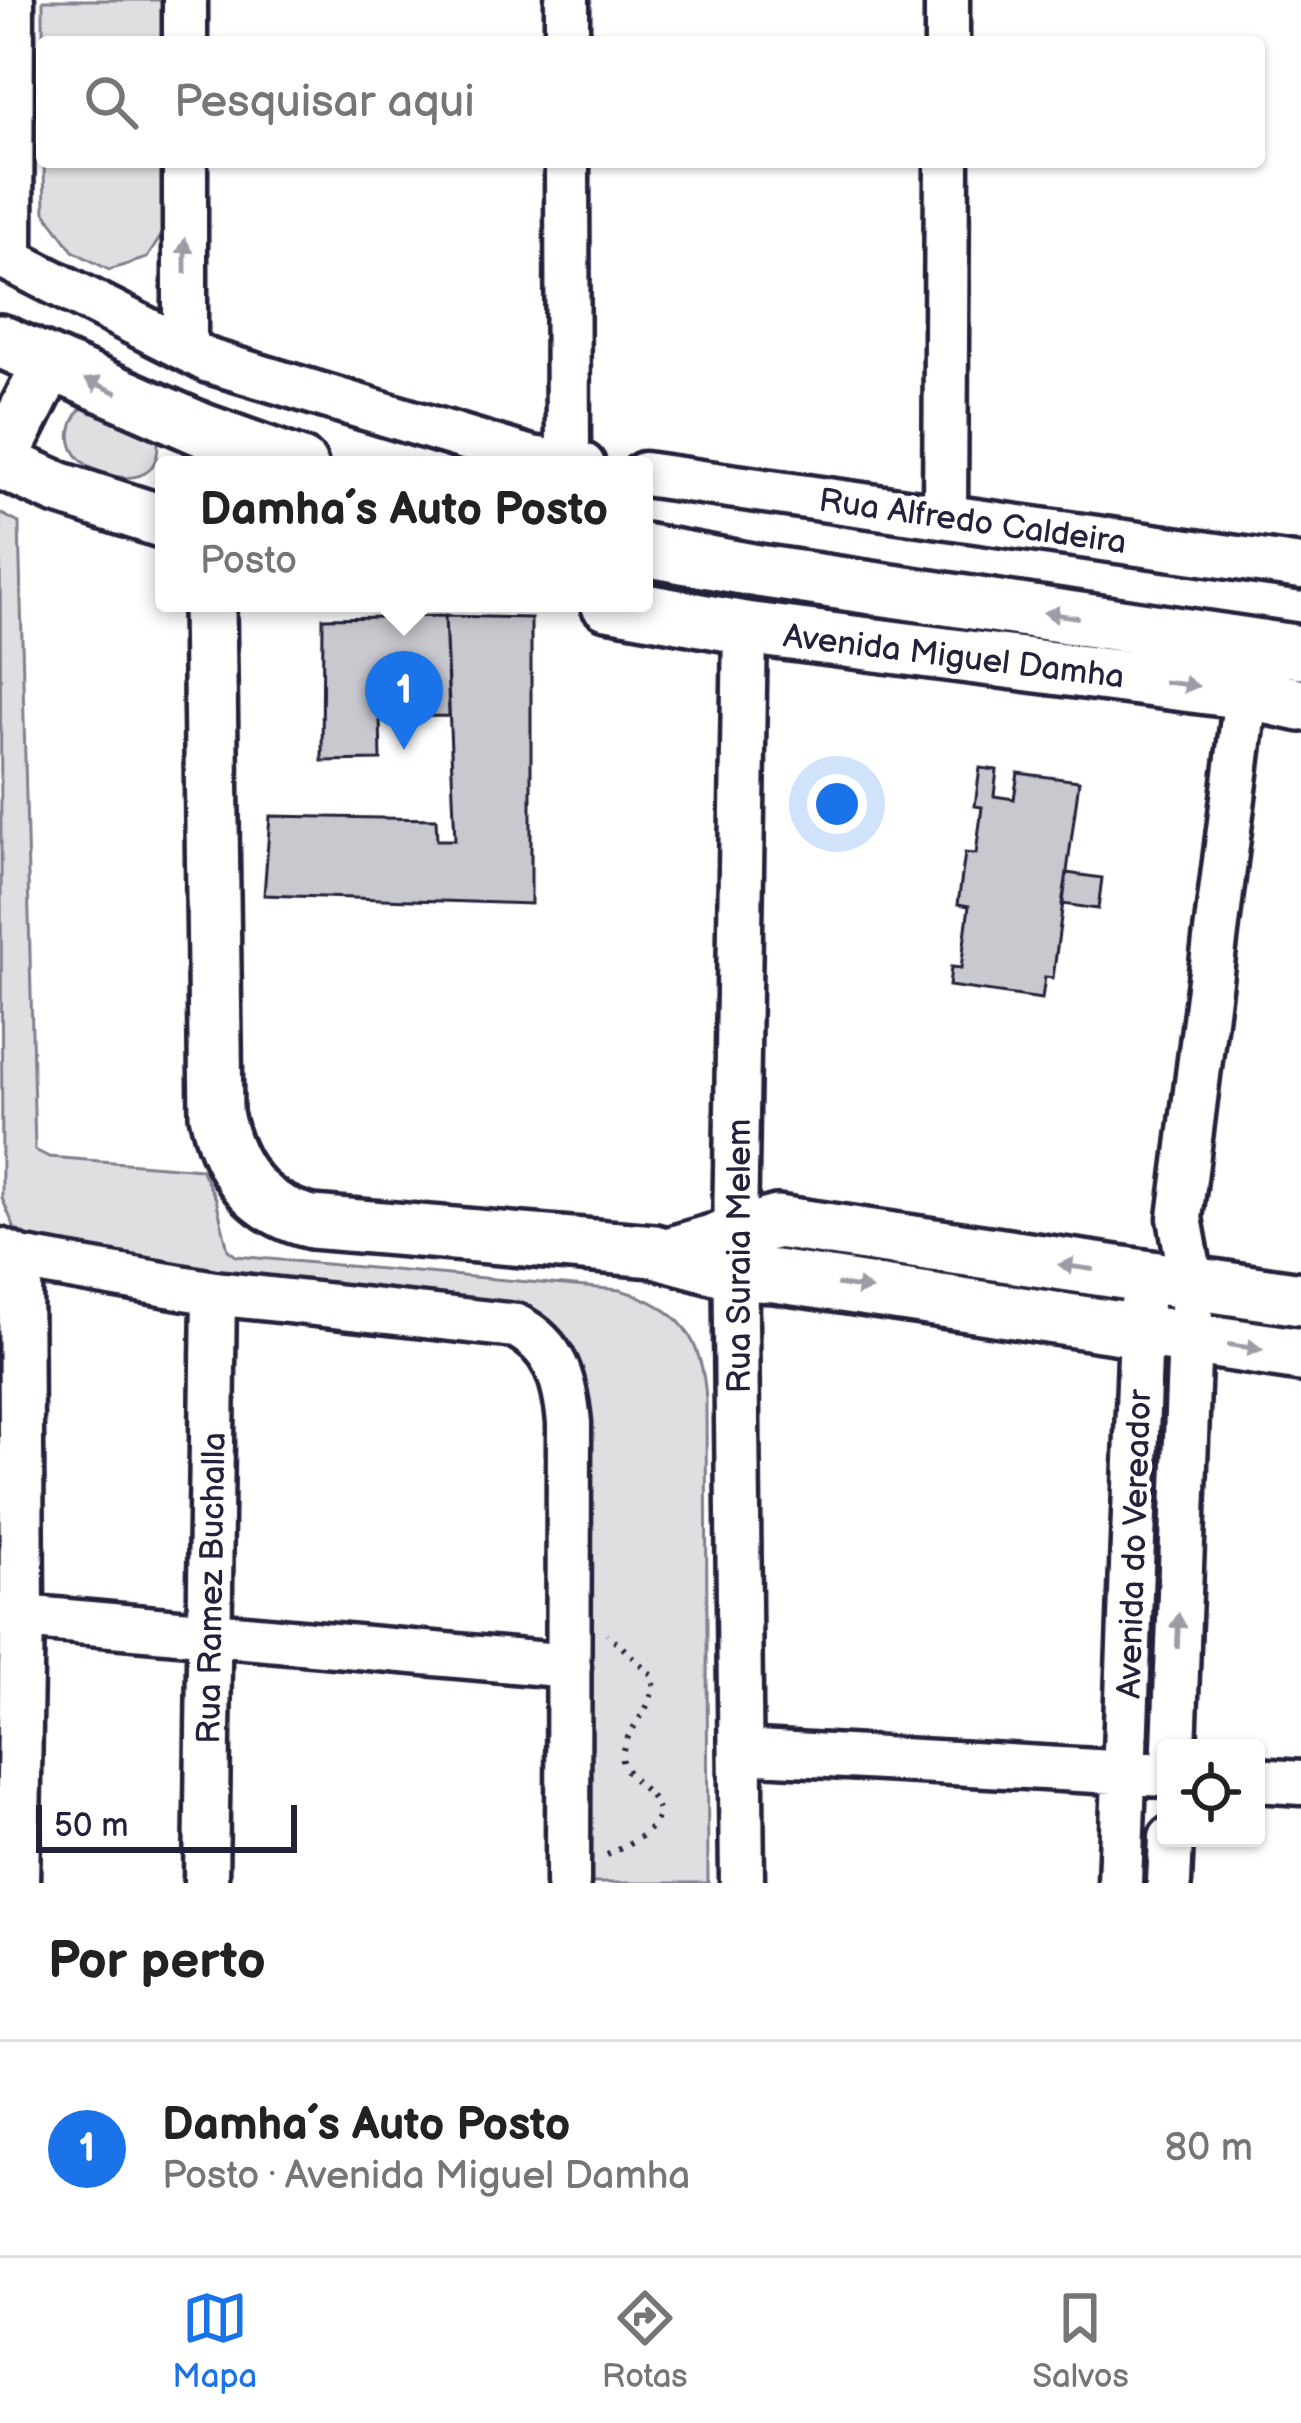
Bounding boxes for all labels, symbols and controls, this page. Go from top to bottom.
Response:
search box [36,36,1265,168]
icon: search [78,69,144,135]
text: Pesquisar aqui [174,75,475,130]
one-way arrow [175,236,195,274]
one-way arrow [83,376,118,396]
popup [155,456,653,612]
street label: Rua Alfredo Caldeira [816,481,1129,563]
text: Damha´s Auto Posto [200,483,608,538]
text: Posto [200,538,297,585]
one-way arrow [1042,606,1079,625]
street label: Avenida Miguel Damha [781,616,1126,698]
pin: 1 [365,651,443,750]
one-way arrow [1162,675,1200,694]
your location [807,774,867,834]
street label: Rua Suraia Melem [720,1119,760,1393]
one-way arrow [1057,1257,1094,1276]
one-way arrow [836,1278,873,1297]
one-way arrow [1227,1338,1265,1357]
street label: Avenida do Vereador [1110,1388,1160,1699]
street label: Rua Ramez Buchalla [189,1432,235,1744]
one-way arrow [1169,1611,1188,1649]
map controls [1157,1739,1265,1847]
button: locate [1157,1739,1265,1847]
scale bar [36,1799,297,1852]
text: 50 m [54,1806,129,1846]
text: Por perto [48,1931,266,1992]
text: Damha´s Auto Posto [162,2098,570,2153]
text: 1 [79,2125,95,2172]
text: 80 m [1165,2125,1253,2172]
text: Posto · Avenida Miguel Damha [162,2153,690,2200]
tab: Mapa [172,2285,257,2397]
tab: Rotas [602,2285,688,2397]
tab: Salvos [1032,2285,1129,2397]

